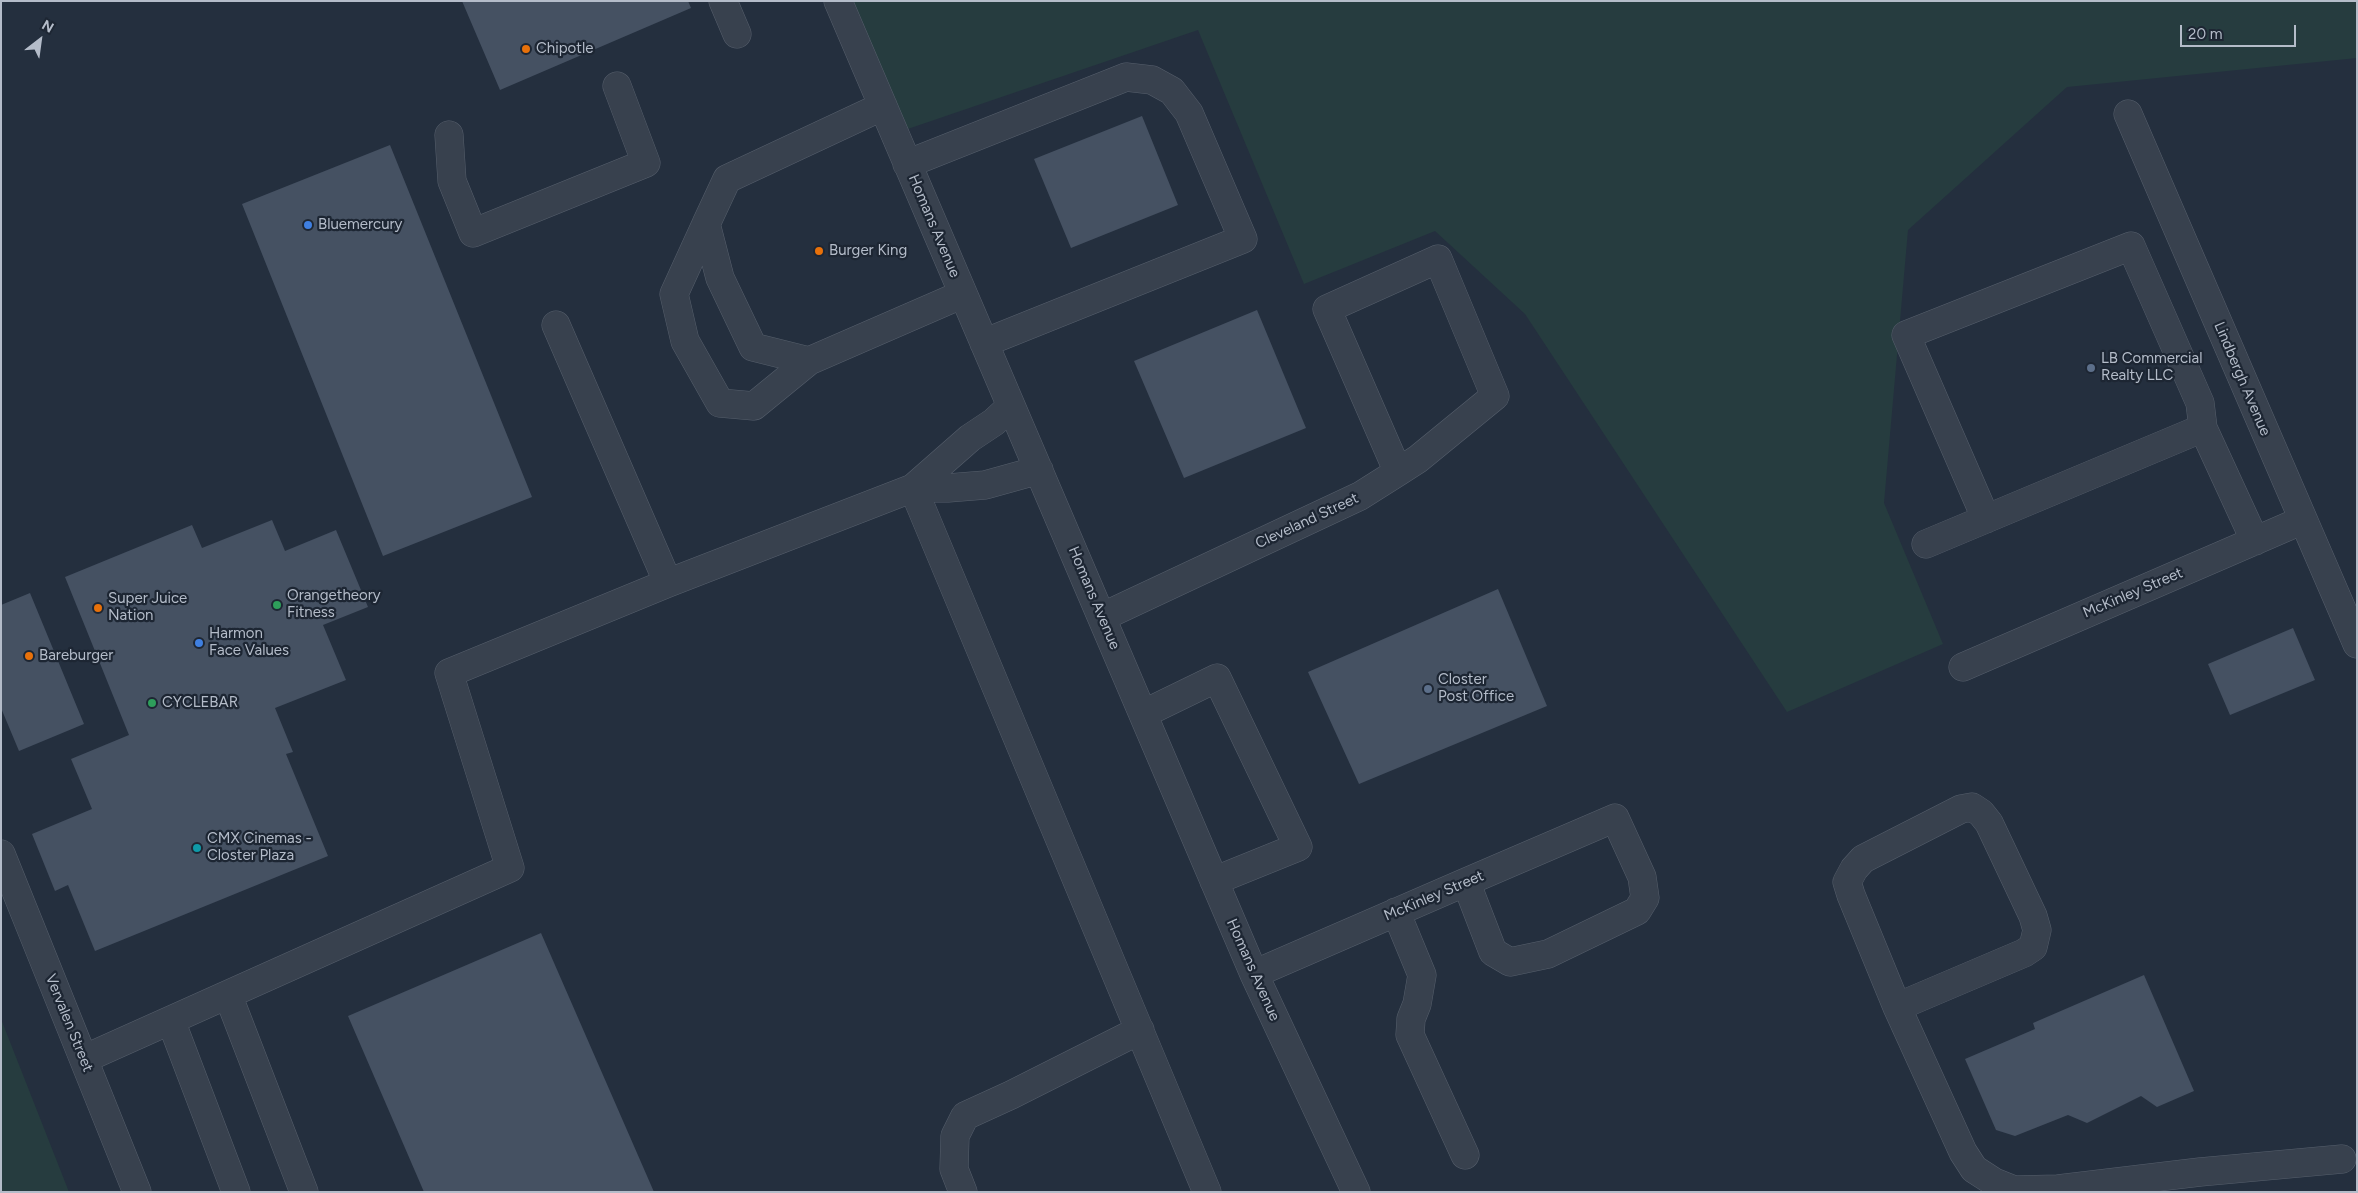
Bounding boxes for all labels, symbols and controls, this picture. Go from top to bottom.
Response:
north arrow [15,15,65,65]
scale bar [2183,15,2299,47]
text: N [39,17,57,37]
text: 20 m [2188,25,2222,43]
place label: Chipotle [536,40,593,58]
marker: Chipotle [520,43,532,55]
street label: Homans Avenue [904,172,964,280]
place label: Bluemercury [318,216,402,234]
marker: Bluemercury [302,219,314,231]
place label: Burger King [829,242,907,260]
marker: Burger King [813,245,825,257]
street label: Lindbergh Avenue [2210,319,2274,439]
place label: LB Commercial Realty LLC [2101,350,2203,385]
marker: LB Commercial Realty LLC [2085,362,2097,374]
street label: Cleveland Street [1253,489,1361,553]
street label: Homans Avenue [1064,544,1124,652]
street label: McKinley Street [2080,564,2186,622]
place label: Orangetheory Fitness [287,587,381,622]
place label: Super Juice Nation [108,590,187,625]
marker: Orangetheory Fitness [271,599,283,611]
marker: Super Juice Nation [92,602,104,614]
place label: Harmon Face Values [209,625,289,660]
marker: Harmon Face Values [193,637,205,649]
place label: Bareburger [39,647,113,665]
marker: Bareburger [23,650,35,662]
place label: Closter Post Office [1438,671,1514,706]
marker: Closter Post Office [1422,683,1434,695]
place label: CYCLEBAR [162,694,238,712]
marker: CYCLEBAR [146,697,158,709]
place label: CMX Cinemas - Closter Plaza [207,830,312,865]
marker: CMX Cinemas - Closter Plaza [191,842,203,854]
street label: McKinley Street [1381,867,1487,925]
street label: Homans Avenue [1222,916,1284,1024]
street label: Vervalen Street [41,971,97,1075]

